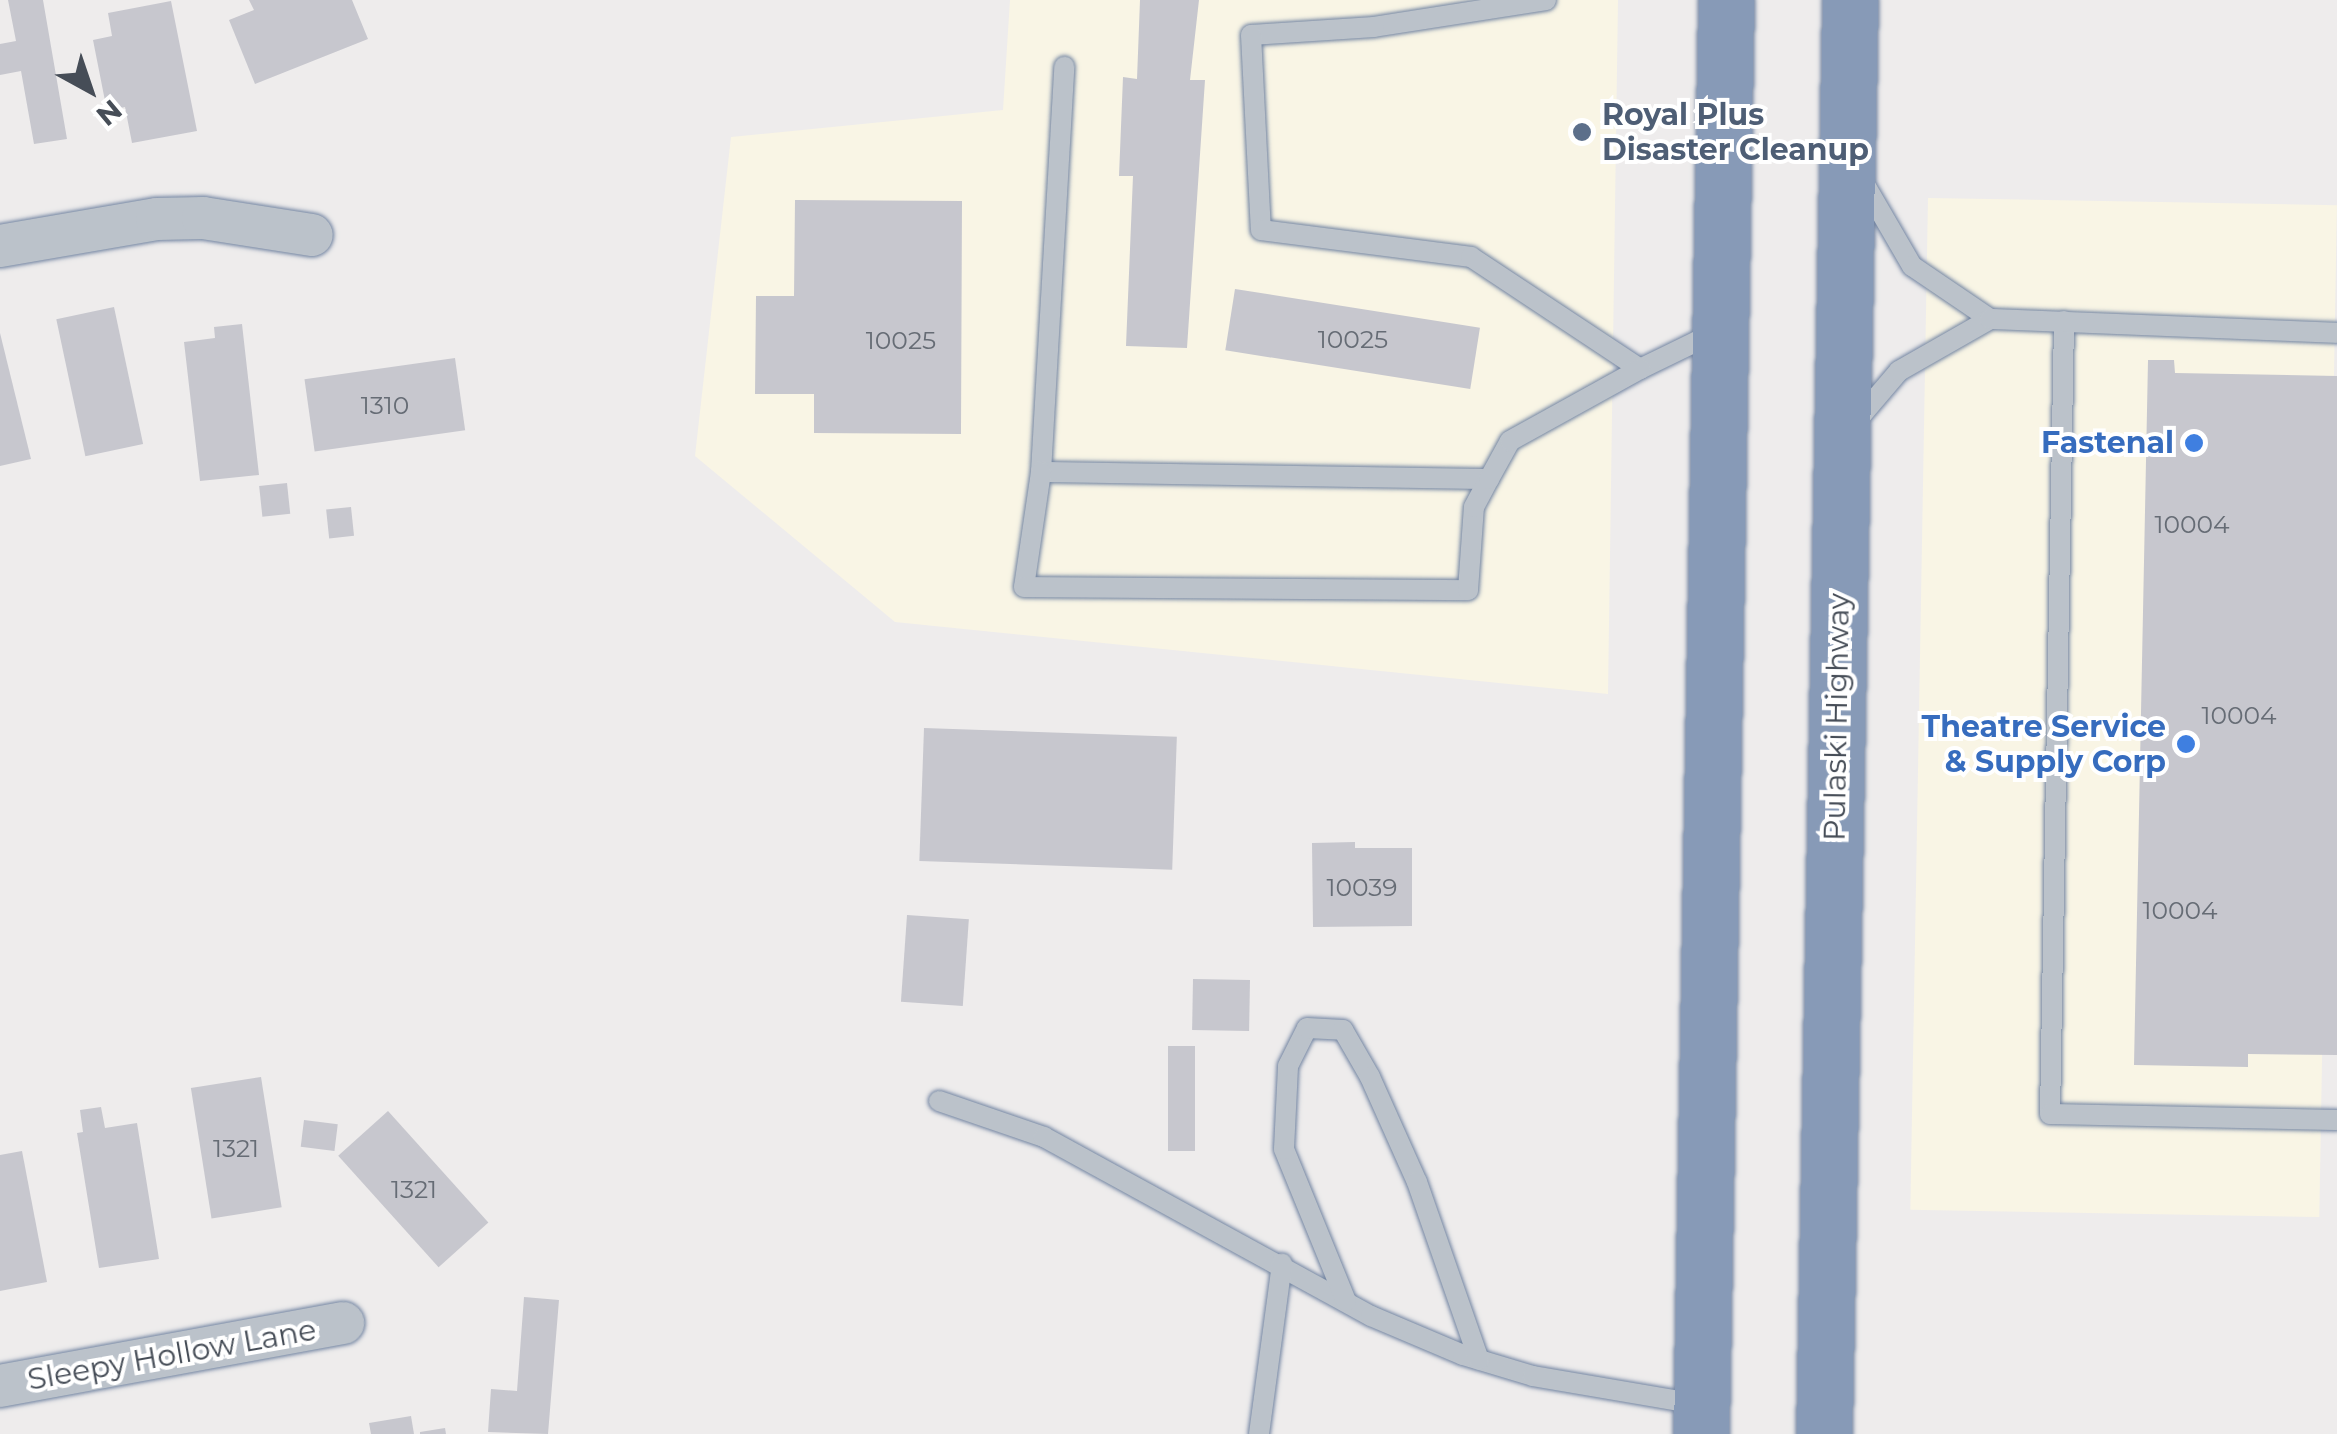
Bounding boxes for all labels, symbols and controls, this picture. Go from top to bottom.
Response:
north arrow [40,40,140,140]
text: N [90,93,129,133]
place label: Royal Plus Disaster Cleanup [1602,97,1869,168]
marker: Royal Plus Disaster Cleanup [1571,121,1593,143]
house number: 10025 [1318,324,1388,354]
house number: 10025 [866,325,936,355]
house number: 1310 [361,390,409,420]
place label: Fastenal [2041,425,2174,461]
marker: Fastenal [2183,432,2205,454]
house number: 10004 [2154,509,2230,539]
street label: Pulaski Highway [1817,593,1857,841]
house number: 10004 [2201,700,2277,730]
place label: Theatre Service & Supply Corp [1922,709,2166,780]
marker: Theatre Service & Supply Corp [2175,733,2197,755]
house number: 10039 [1326,872,1398,902]
house number: 10004 [2142,895,2218,925]
house number: 1321 [213,1133,259,1163]
house number: 1321 [391,1174,437,1204]
street label: Sleepy Hollow Lane [25,1312,319,1398]

